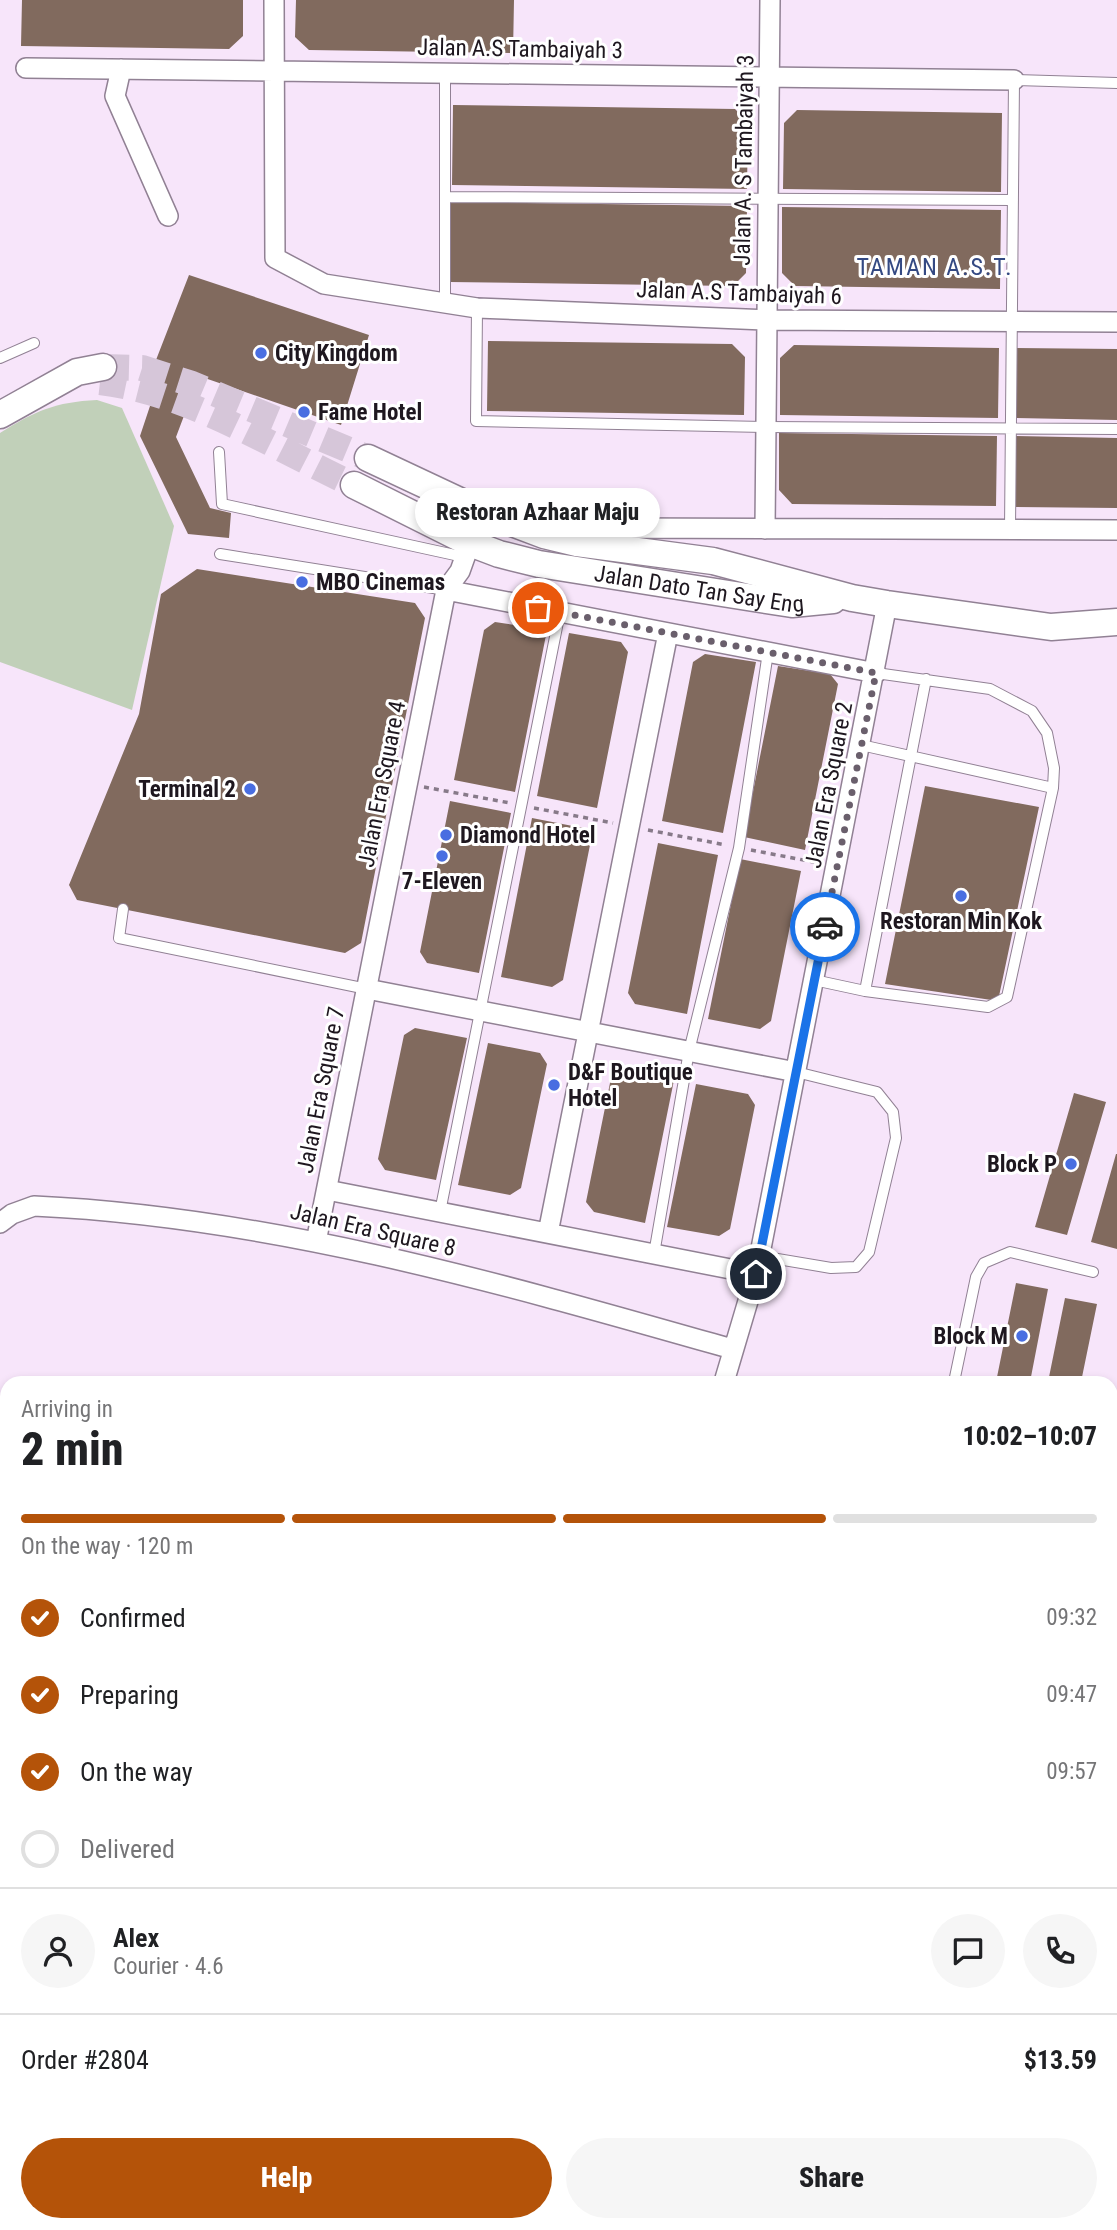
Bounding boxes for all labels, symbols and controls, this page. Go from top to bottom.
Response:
street label: Jalan A.S Tambaiyah 3 [417,34,623,64]
street label: Jalan A. S Tambaiyah 3 [729,54,759,266]
district label: TAMAN A.S.T. [856,253,1014,281]
street label: Jalan A.S Tambaiyah 6 [636,276,842,310]
place label: City Kingdom [275,340,398,367]
marker: City Kingdom [253,345,269,361]
place label: Fame Hotel [318,399,422,426]
marker: Fame Hotel [296,404,312,420]
callout: Restoran Azhaar Maju [416,489,660,538]
text: Restoran Azhaar Maju [436,499,639,526]
street label: Jalan Dato Tan Say Eng [592,559,805,617]
place label: MBO Cinemas [316,569,445,596]
marker: MBO Cinemas [294,574,310,590]
pin [508,578,568,638]
icon: bag [519,589,557,627]
street label: Jalan Era Square 4 [353,699,411,869]
street label: Jalan Era Square 2 [800,700,858,870]
place label: Terminal 2 [138,776,236,803]
marker: Terminal 2 [242,781,258,797]
place label: Diamond Hotel [460,822,596,849]
marker: Diamond Hotel [438,827,454,843]
marker: 7-Eleven [434,848,450,864]
place label: 7-Eleven [402,868,482,895]
marker: Restoran Min Kok [953,888,969,904]
courier [790,892,860,962]
icon: car [806,908,844,946]
place label: Restoran Min Kok [880,908,1043,935]
street label: Jalan Era Square 7 [292,1005,350,1175]
place label: D&F Boutique Hotel [568,1059,693,1112]
marker: D&F Boutique Hotel [546,1077,562,1093]
place label: Block P [987,1151,1057,1178]
marker: Block P [1063,1156,1079,1172]
street label: Jalan Era Square 8 [288,1198,458,1262]
pin [726,1244,786,1304]
icon: home [737,1255,775,1293]
place label: Block M [934,1323,1008,1350]
marker: Block M [1014,1328,1030,1344]
text: Arriving in [21,1396,113,1423]
text: 10:02–10:07 [963,1421,1097,1451]
text: 2 min [21,1422,124,1476]
text: On the way · 120 m [21,1533,193,1560]
icon: check [21,1599,59,1637]
text: Confirmed [80,1603,186,1633]
text: 09:32 [1046,1604,1097,1631]
icon: check [21,1676,59,1714]
text: Preparing [80,1680,179,1710]
text: 09:47 [1046,1681,1097,1708]
icon: check [21,1753,59,1791]
text: On the way [80,1757,193,1787]
text: 09:57 [1046,1758,1097,1785]
text: Delivered [80,1834,175,1864]
button: person [21,1914,95,1988]
button: chat [931,1914,1005,1988]
button: phone [1023,1914,1097,1988]
text: Alex [113,1923,159,1953]
text: Courier · 4.6 [113,1953,224,1980]
text: Order #2804 [21,2045,149,2075]
text: $13.59 [1024,2045,1097,2075]
button: Help [21,2138,552,2218]
button: Share [566,2138,1097,2218]

